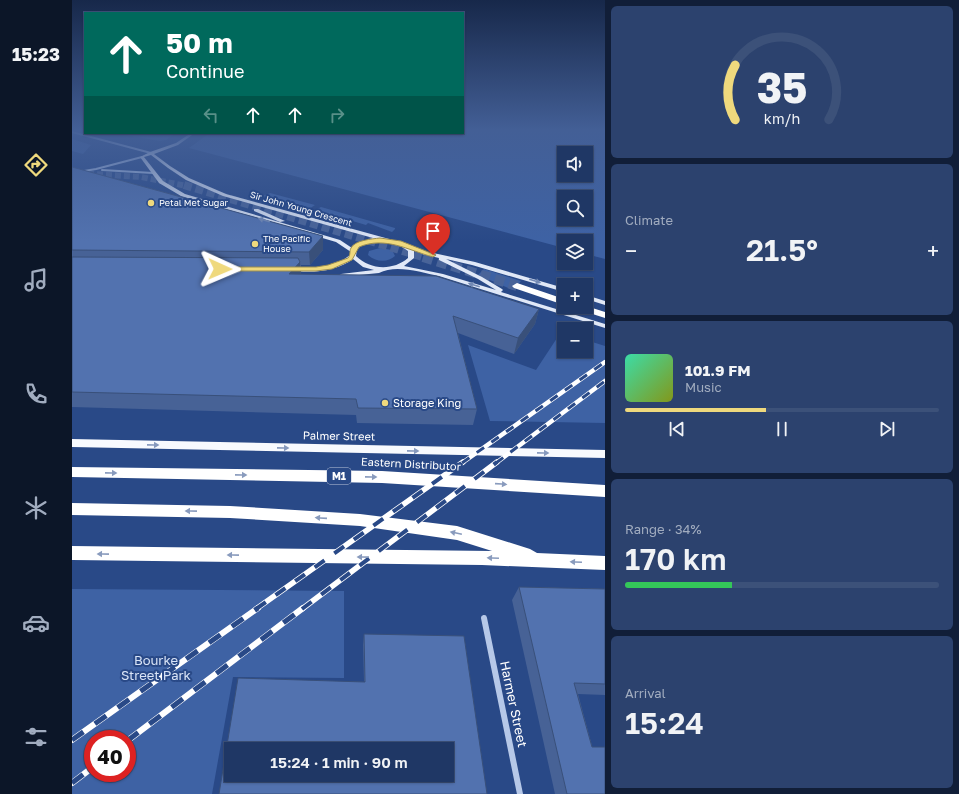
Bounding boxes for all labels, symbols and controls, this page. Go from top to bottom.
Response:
text: 50 m [166,26,233,59]
icon: ahead [100,28,152,80]
text: 15:23 [12,43,60,65]
text: Continue [166,60,244,82]
text: 35 [757,62,807,112]
icon: left [200,104,222,126]
icon: ahead [242,104,264,126]
icon: ahead [284,104,306,126]
icon: right [326,104,348,126]
text: km/h [764,109,800,126]
map controls [557,146,593,358]
button: sound [557,146,593,182]
icon: directions [22,151,50,179]
street label: Sir John Young Crescent [249,189,354,228]
button: search [557,190,593,226]
place label: Petal Met Sugar [159,197,228,208]
marker: Petal Met Sugar [146,198,156,208]
text: Climate [625,212,673,228]
pin [416,214,450,255]
one-way arrow [258,217,270,223]
icon: arrive [422,220,444,242]
text: 21.5° [746,232,818,268]
place label: The Pacific House [263,233,310,254]
button: layers [557,234,593,270]
text: − [625,237,637,264]
text: + [927,237,939,264]
marker: The Pacific House [250,239,260,249]
position arrow [199,248,241,290]
icon: music [22,266,50,294]
button: + [557,278,593,314]
one-way arrow [530,279,542,285]
one-way arrow [467,282,479,288]
button: − [557,322,593,358]
text: 101.9 FM [685,361,751,379]
text: Music [685,379,722,395]
icon: phone [22,380,50,408]
place label: Storage King [393,396,461,409]
marker: Storage King [380,398,390,408]
icon: previous [666,418,688,440]
icon: pause [771,418,793,440]
icon: next [876,418,898,440]
street label: Palmer Street [303,428,375,443]
one-way arrow [147,442,160,448]
one-way arrow [277,445,290,451]
one-way arrow [407,447,419,454]
one-way arrow [537,450,550,456]
street label: Eastern Distributor [361,454,462,473]
road number: M1 [327,468,351,484]
one-way arrow [105,469,117,476]
one-way arrow [235,472,248,478]
one-way arrow [365,474,378,480]
one-way arrow [495,481,507,488]
icon: climate [22,494,50,522]
one-way arrow [185,507,197,514]
one-way arrow [315,514,327,521]
text: Range · 34% [625,521,701,537]
one-way arrow [449,530,462,536]
text: 170 km [625,541,727,577]
one-way arrow [96,551,109,557]
one-way arrow [226,552,239,558]
one-way arrow [357,553,369,560]
one-way arrow [487,555,499,562]
one-way arrow [569,559,582,565]
icon: car [22,609,50,637]
park label: Bourke Street Park [121,652,192,683]
street label: Harmer Street [497,659,531,749]
text: Arrival [625,685,666,701]
text: 15:24 [625,705,704,741]
icon: filters [22,723,50,751]
speed limit sign: 40 [84,730,136,782]
text: 15:24 · 1 min · 90 m [270,753,408,771]

